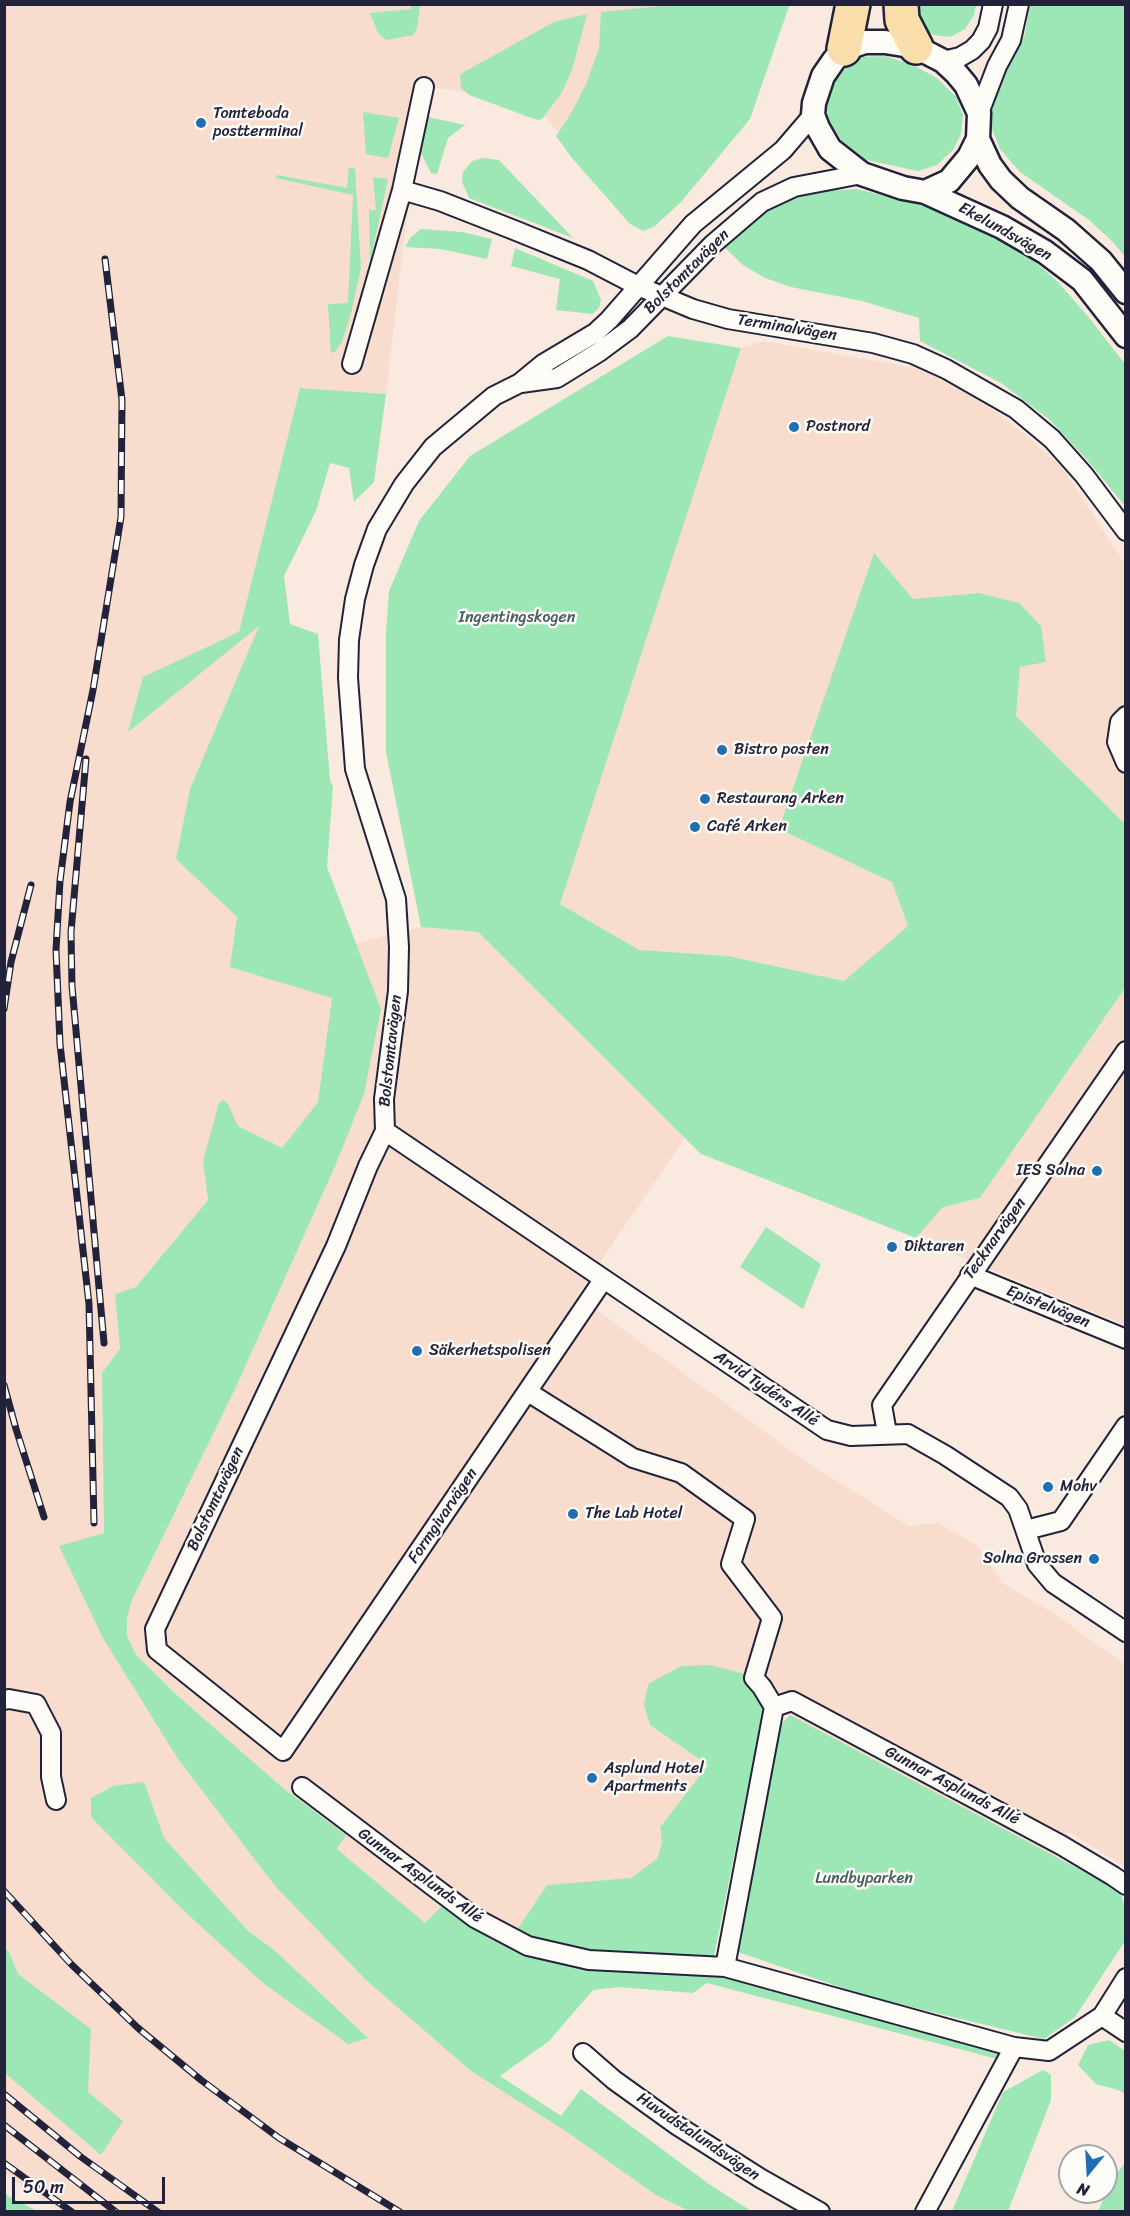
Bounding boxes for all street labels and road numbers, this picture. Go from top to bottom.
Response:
street label: Ekelundsvägen [955,198,1055,266]
street label: Bolstomtavägen [640,225,734,319]
street label: Terminalvägen [736,311,838,345]
street label: Bolstomtavägen [376,994,406,1108]
street label: Tecknarvägen [960,1194,1030,1284]
street label: Epistelvägen [1004,1282,1092,1332]
street label: Arvid Tydéns Allé [710,1347,822,1431]
street label: Bolstomtavägen [184,1444,248,1554]
street label: Formgivarvägen [404,1465,482,1567]
street label: Gunnar Asplunds Allé [881,1742,1023,1830]
street label: Gunnar Asplunds Allé [354,1824,486,1928]
street label: Huvudstalundsvägen [633,2089,763,2185]

